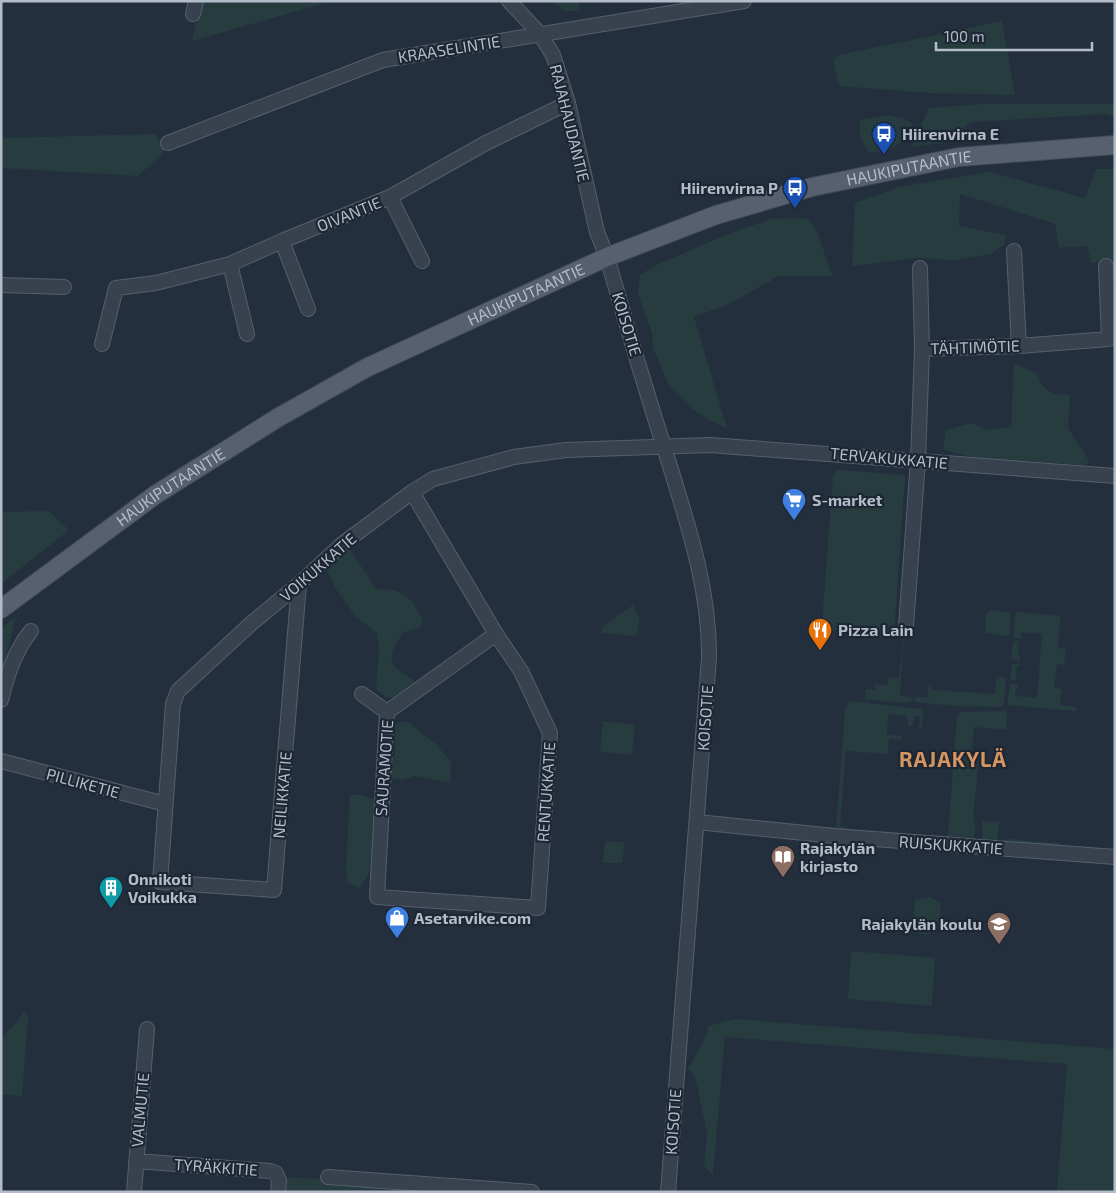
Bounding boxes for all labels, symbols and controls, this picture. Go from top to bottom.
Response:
scale bar [936,20,1092,52]
text: 100 m [944,27,985,45]
street label: KRAASELINTIE [396,31,501,66]
street label: RAJAHAUDANTIE [547,62,594,184]
bus stop icon: Hiirenvirna E [871,121,897,155]
place label: Hiirenvirna E [902,124,999,143]
street label: HAUKIPUTAANTIE [845,146,972,189]
bus stop icon: Hiirenvirna P [782,175,808,209]
place label: Hiirenvirna P [680,178,778,197]
street label: OIVANTIE [314,192,384,235]
street label: HAUKIPUTAANTIE [464,259,587,329]
street label: KOISOTIE [609,290,646,358]
street label: TÄHTIMÖTIE [930,335,1020,358]
street label: HAUKIPUTAANTIE [112,443,228,530]
street label: TERVAKUKKATIE [830,443,949,472]
supermarket icon: S-market [781,487,807,521]
place label: S-market [812,490,883,509]
street label: VOIKUKKATIE [276,528,360,605]
restaurant icon: Pizza Lain [807,617,833,651]
place label: Pizza Lain [838,620,913,639]
street label: KOISOTIE [693,684,716,751]
street label: SAURAMOTIE [371,719,396,817]
street label: RENTUKKATIE [533,741,558,843]
district label: RAJAKYLÄ [899,746,1007,771]
street label: NEILIKKATIE [268,751,295,839]
street label: PILLIKETIE [44,764,122,801]
street label: RUISKUKKATIE [898,831,1004,858]
place label: Rajakylän kirjasto [800,838,875,875]
library icon: Rajakylän kirjasto [770,844,796,878]
place label: Onnikoti Voikukka [128,869,197,906]
building icon: Onnikoti Voikukka [98,875,124,909]
shop icon: Asetarvike.com [384,905,410,939]
place label: Asetarvike.com [414,908,531,927]
school or university icon: Rajakylän koulu [986,911,1012,945]
place label: Rajakylän koulu [861,914,982,934]
street label: VALMUTIE [127,1072,152,1148]
street label: KOISOTIE [661,1088,684,1155]
street label: TYRÄKKITIE [174,1154,259,1179]

